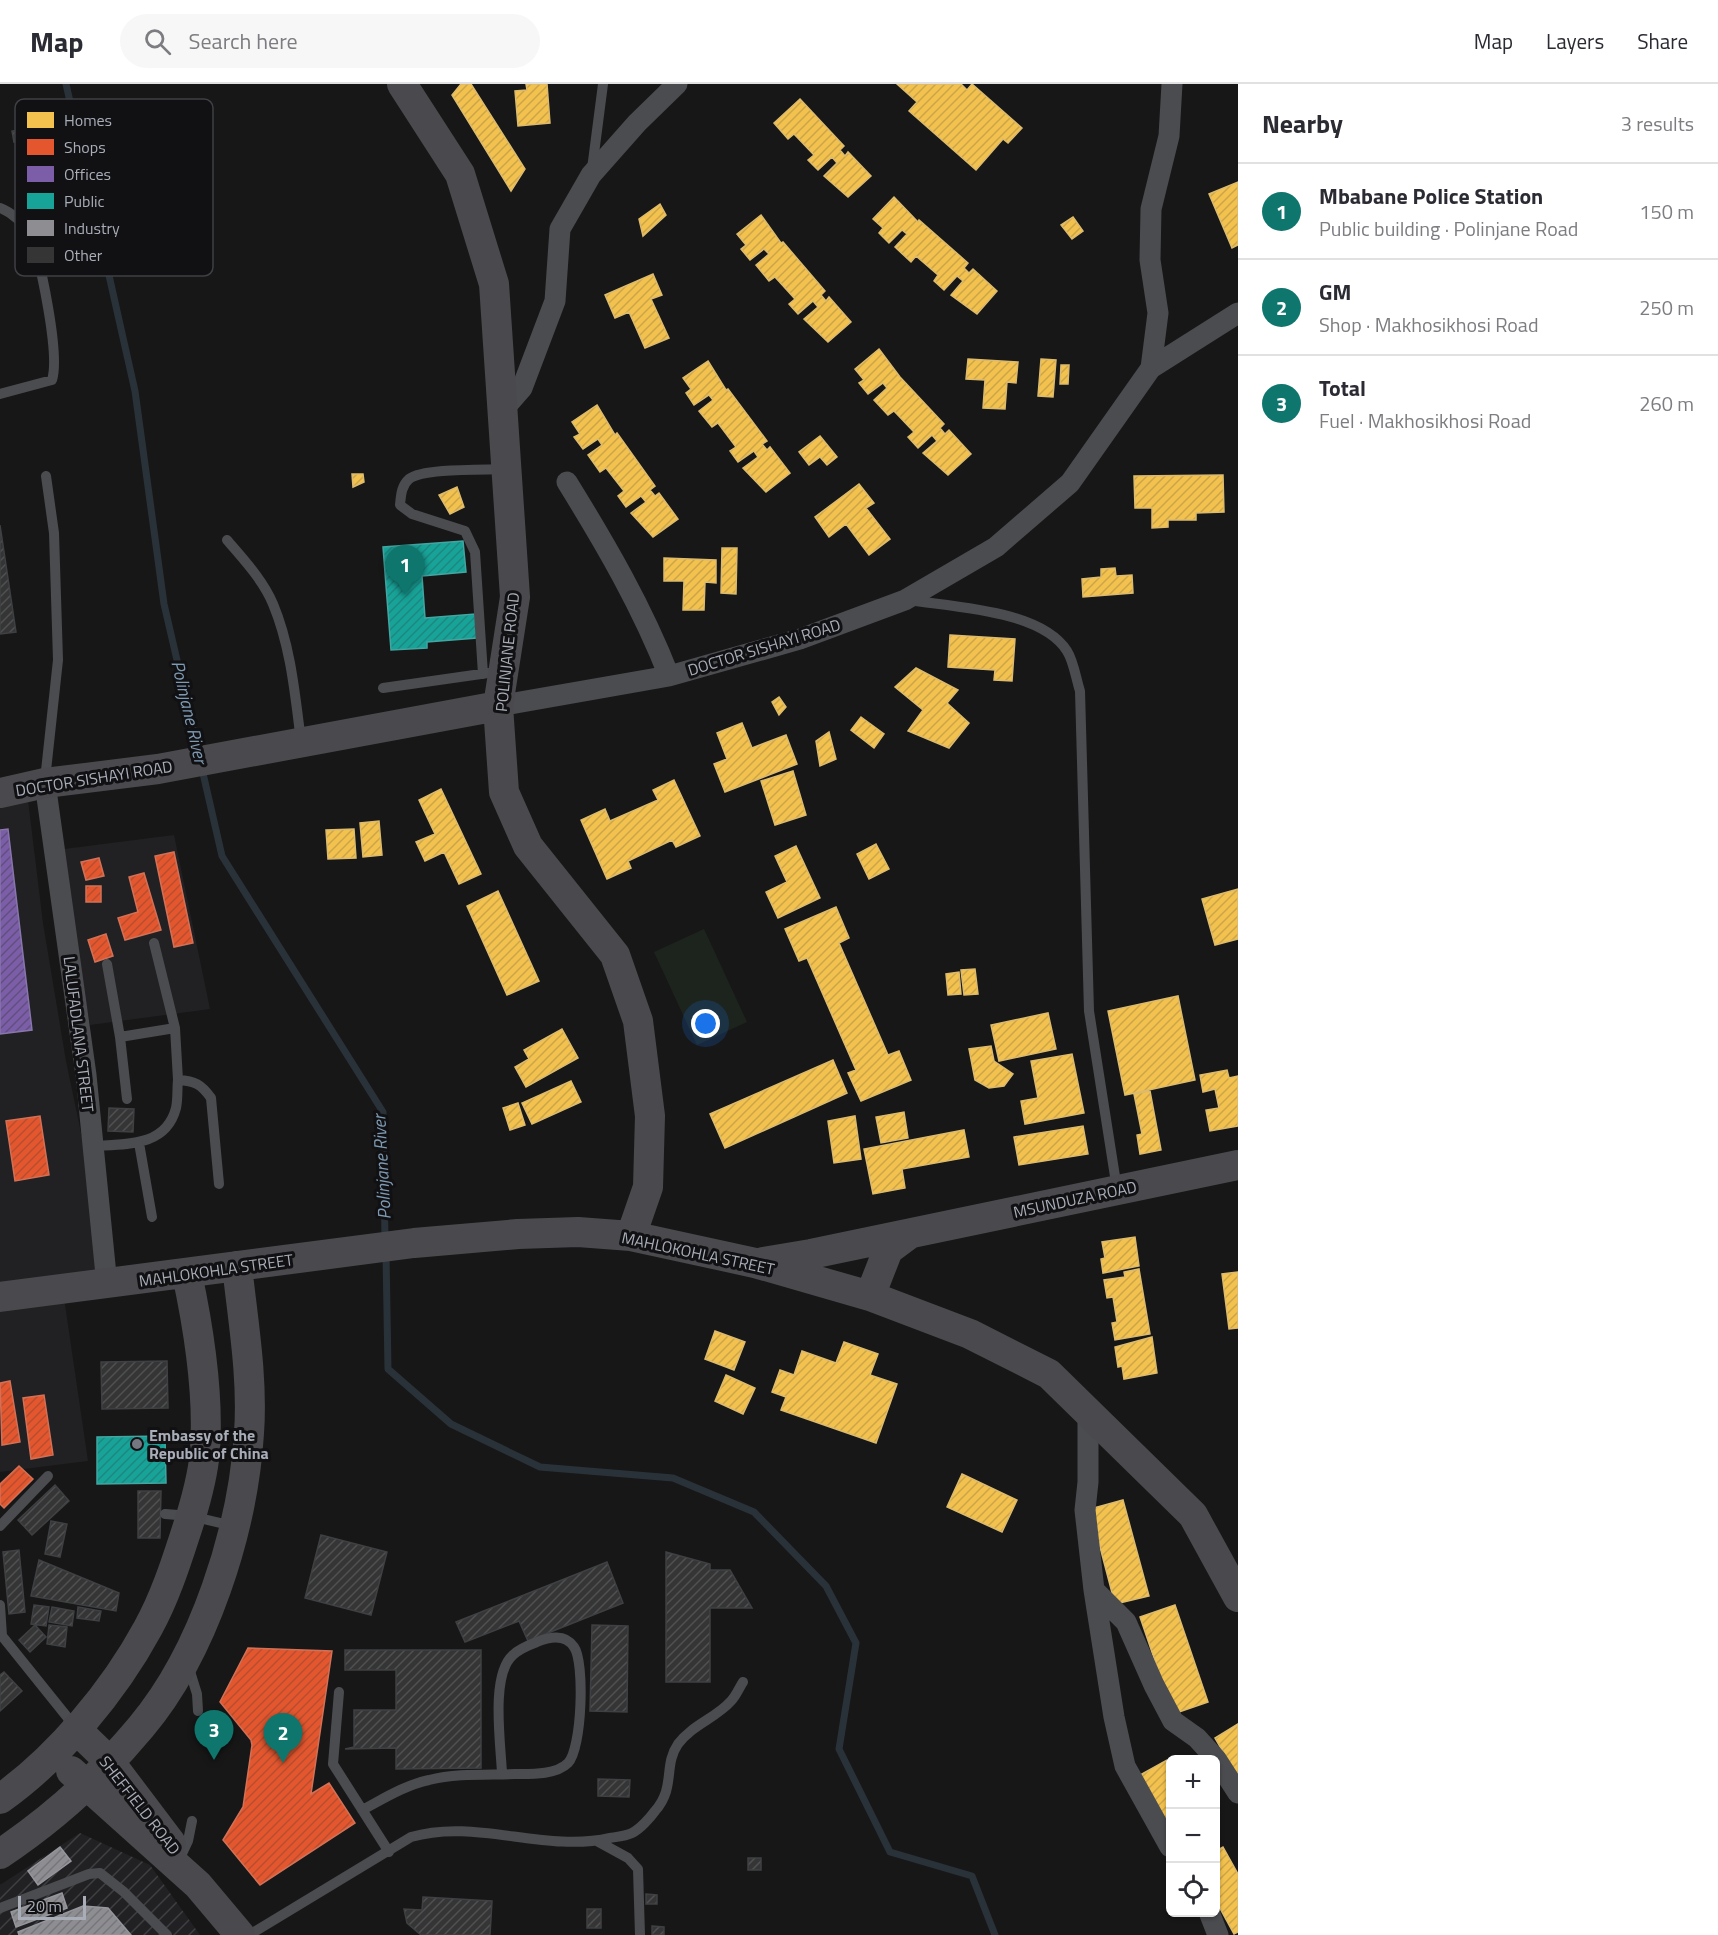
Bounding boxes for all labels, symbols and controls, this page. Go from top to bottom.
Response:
search box [120,14,540,68]
text: Map [30,20,84,63]
text: Search here [189,24,298,58]
icon: search [141,25,174,58]
text: Map [1474,25,1513,57]
text: Layers [1546,25,1604,57]
text: Share [1637,25,1688,57]
legend [15,99,213,276]
text: Nearby [1262,104,1343,143]
text: Homes [64,108,112,132]
text: 3 results [1621,108,1694,139]
text: Shops [64,135,106,159]
text: Offices [64,162,111,186]
text: Mbabane Police Station [1319,179,1543,213]
text: Public [64,189,105,213]
text: 1 [1276,196,1287,227]
text: 150 m [1639,196,1694,227]
text: Public building · Polinjane Road [1319,213,1578,244]
text: Industry [64,216,120,240]
text: Other [64,243,103,267]
text: GM [1319,275,1351,309]
text: 2 [1276,292,1287,323]
text: 250 m [1639,292,1694,323]
text: Shop · Makhosikhosi Road [1319,309,1538,340]
text: Total [1319,371,1366,405]
text: 3 [1276,388,1287,419]
text: 260 m [1639,388,1694,419]
text: Fuel · Makhosikhosi Road [1319,405,1531,436]
pin: 1 [386,546,424,595]
street label: POLINJANE ROAD [489,591,525,713]
street label: DOCTOR SISHAYI ROAD [685,612,843,682]
water label: Polinjane River [165,658,215,768]
street label: DOCTOR SISHAYI ROAD [14,754,174,802]
street label: LALUFADLANA STREET [58,955,101,1114]
your location [691,1009,720,1038]
water label: Polinjane River [365,1112,398,1220]
street label: MSUNDUZA ROAD [1011,1174,1139,1224]
street label: MAHLOKOHLA STREET [619,1225,777,1281]
street label: MAHLOKOHLA STREET [137,1247,295,1293]
place label: Embassy of the Republic of China [149,1423,269,1465]
marker: Embassy of the Republic of China [130,1437,144,1451]
pin: 3 [194,1710,234,1760]
pin: 2 [264,1714,302,1763]
street label: SHEFFIELD ROAD [94,1751,186,1859]
map controls [1166,1755,1220,1917]
button: + [1166,1755,1220,1809]
button: − [1166,1809,1220,1863]
button: locate [1166,1863,1220,1917]
scale bar [18,1893,86,1920]
text: 20 m [27,1894,62,1918]

